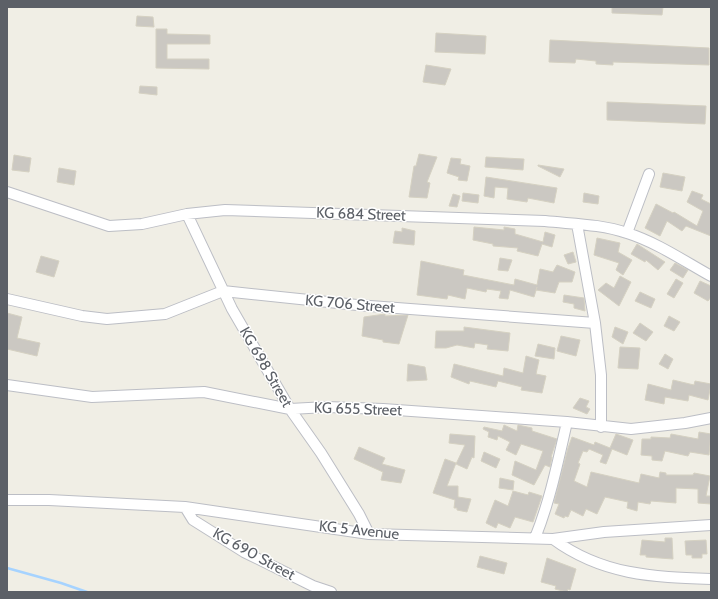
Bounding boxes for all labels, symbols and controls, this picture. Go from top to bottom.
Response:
street label: KG 684 Street [316,203,406,225]
street label: KG 706 Street [304,291,396,317]
street label: KG 698 Street [236,324,296,410]
street label: KG 655 Street [314,398,402,420]
street label: KG 5 Avenue [318,517,400,543]
street label: KG 690 Street [210,524,298,584]

